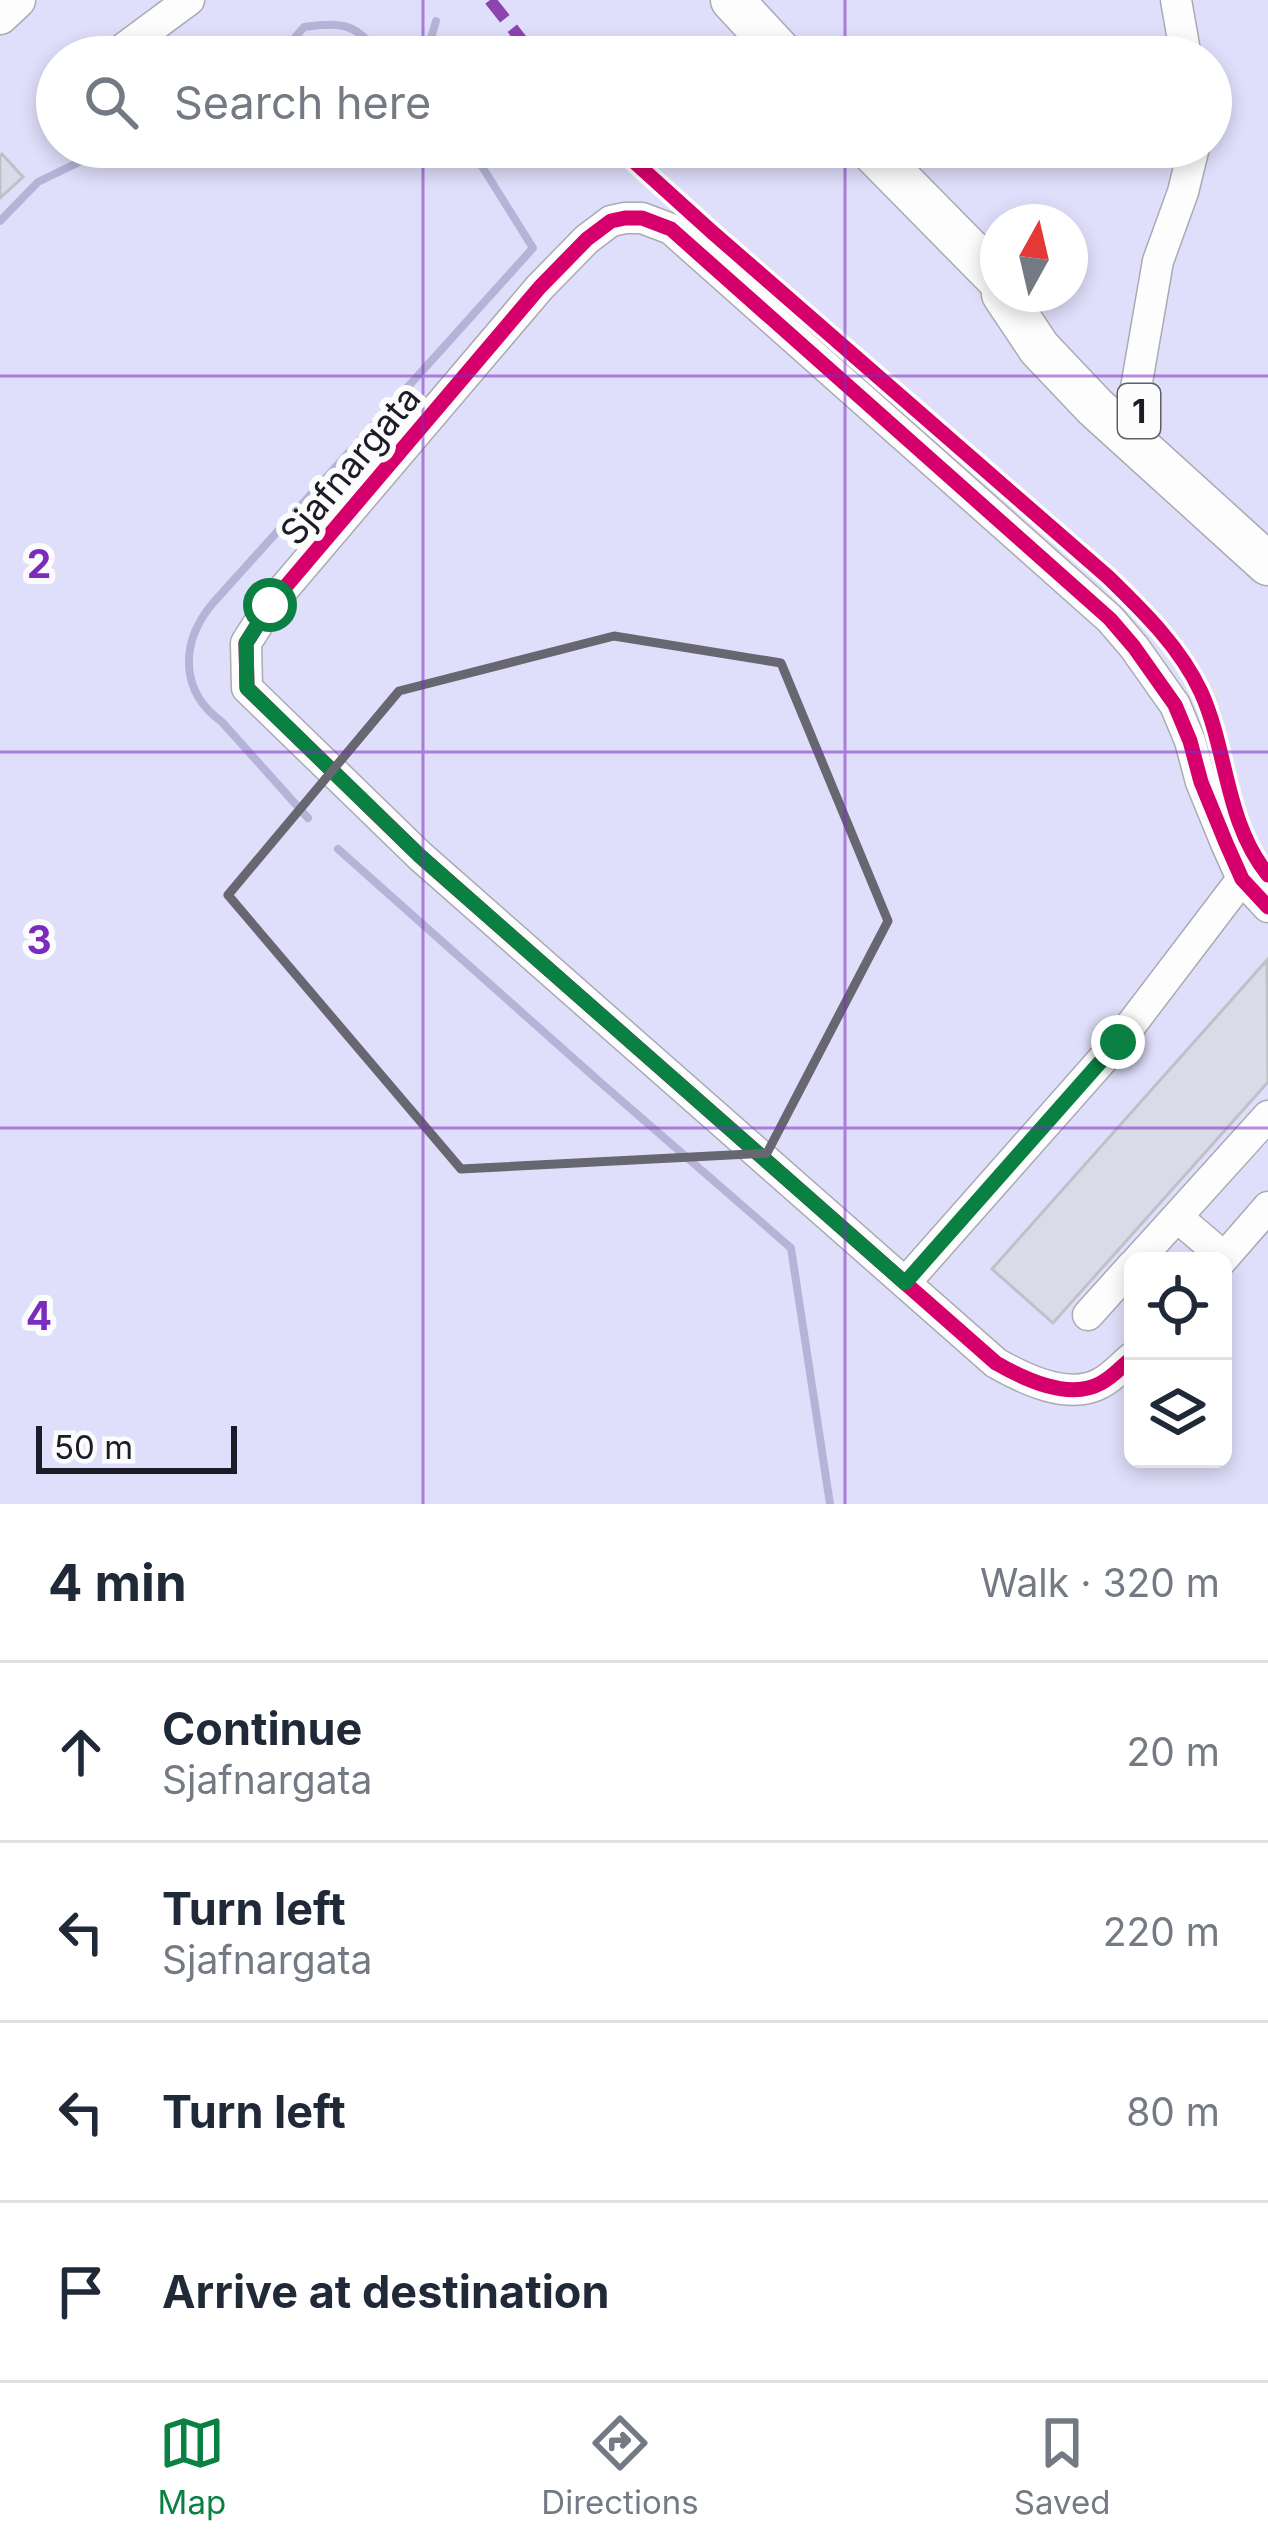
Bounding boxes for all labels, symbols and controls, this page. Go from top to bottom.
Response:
search box [36,36,1232,168]
icon: search [78,69,144,135]
text: Search here [174,75,431,130]
north arrow [980,204,1088,312]
street label: Sjafnargata [271,376,429,554]
road number: 1 [1118,384,1160,438]
text: 2 [27,540,51,587]
route start [243,578,297,632]
text: 3 [26,916,52,963]
route end [1091,1015,1145,1069]
map controls [1124,1252,1232,1468]
button: locate [1124,1252,1232,1360]
text: 4 [26,1292,52,1339]
button: layers [1124,1360,1232,1468]
scale bar [36,1420,237,1473]
text: 50 m [54,1427,133,1467]
text: 4 min [48,1552,187,1613]
text: Walk · 320 m [980,1559,1220,1606]
text: Continue [162,1701,362,1756]
icon: ahead [48,1719,114,1785]
text: 20 m [1126,1728,1220,1775]
text: Sjafnargata [162,1756,372,1803]
text: Turn left [162,1881,346,1936]
icon: left [48,1899,114,1965]
text: 220 m [1103,1908,1220,1955]
text: Sjafnargata [162,1936,372,1983]
icon: left [48,2079,114,2145]
text: Turn left [162,2084,346,2139]
text: 80 m [1126,2088,1220,2135]
icon: arrive [48,2259,114,2325]
text: Arrive at destination [162,2264,609,2319]
tab: Map [158,2410,226,2522]
tab: Directions [541,2410,699,2522]
tab: Saved [1014,2410,1110,2522]

